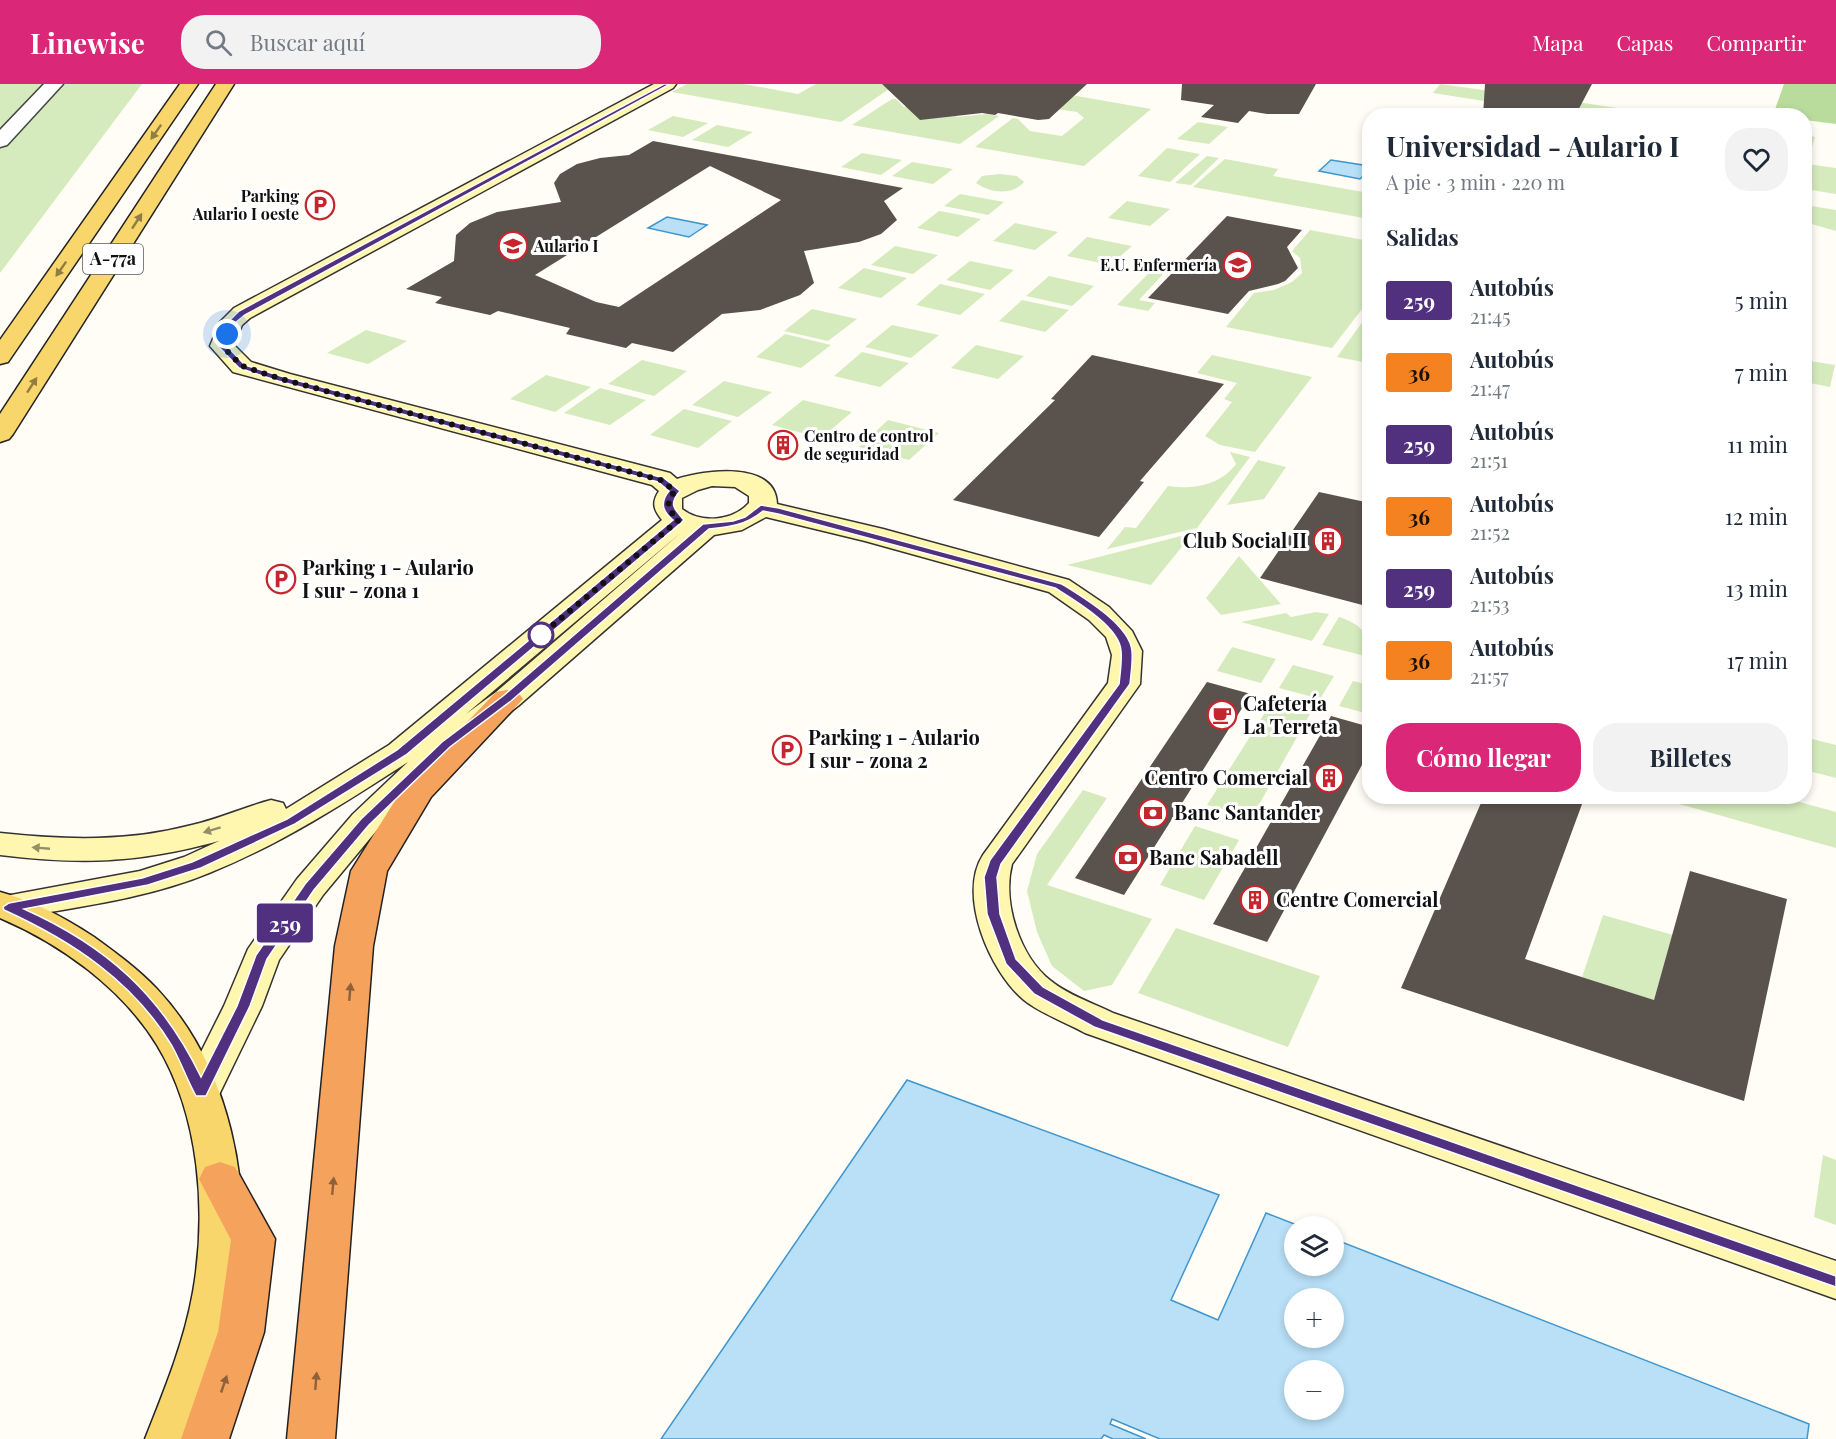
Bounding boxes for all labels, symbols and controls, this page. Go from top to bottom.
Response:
search box [181,15,601,69]
text: Linewise [30,24,145,61]
icon: search [202,26,235,59]
text: Buscar aquí [250,27,365,57]
text: Mapa [1532,28,1584,56]
text: Capas [1617,28,1673,56]
text: Compartir [1706,28,1806,56]
one-way arrow [151,124,162,140]
text: Universidad - Aulario I [1386,127,1680,164]
button: heart [1725,128,1788,191]
text: A pie · 3 min · 220 m [1386,168,1565,195]
place label: Parking Aulario I oeste [192,185,299,224]
parking icon: Parking Aulario I oeste [304,189,336,221]
one-way arrow [132,212,143,229]
text: Salidas [1386,222,1459,252]
school or university icon: Aulario I [497,230,529,262]
place label: Aulario I [533,235,598,256]
road number: A-77a [83,244,143,274]
school or university icon: E.U. Enfermería [1222,249,1254,281]
place label: E.U. Enfermería [1100,254,1218,275]
one-way arrow [56,261,67,277]
text: Autobús [1470,272,1554,302]
text: 5 min [1735,285,1788,315]
text: 259 [1403,286,1435,314]
text: 21:45 [1470,302,1510,329]
your location [212,319,242,349]
text: Autobús [1470,344,1554,374]
text: 7 min [1735,357,1788,387]
text: 36 [1408,358,1430,386]
text: 21:47 [1470,374,1510,401]
one-way arrow [26,376,37,393]
text: Autobús [1470,416,1554,446]
place label: Centro de control de seguridad [804,425,934,464]
building icon: Centro de control de seguridad [767,429,799,461]
text: 11 min [1727,429,1788,459]
text: 259 [1403,430,1435,458]
text: 21:51 [1470,446,1508,473]
text: Autobús [1470,488,1554,518]
text: 12 min [1725,501,1788,531]
text: 36 [1408,502,1430,530]
text: 21:52 [1470,518,1510,545]
building icon: Club Social II [1312,525,1344,557]
place label: Club Social II [1183,526,1307,553]
place label: Parking 1 - Aulario I sur - zona 1 [302,553,474,603]
text: Autobús [1470,560,1554,590]
parking icon: Parking 1 - Aulario I sur - zona 1 [265,563,297,595]
text: 13 min [1726,573,1788,603]
text: 259 [1403,574,1435,602]
text: 21:53 [1470,590,1510,617]
unlabelled marker [528,622,554,648]
text: Autobús [1470,632,1554,662]
text: 17 min [1727,645,1788,675]
text: 36 [1408,646,1430,674]
text: 21:57 [1470,662,1509,689]
place label: Cafetería La Terreta [1243,689,1339,739]
cafe icon: Cafetería La Terreta [1206,699,1238,731]
place label: Parking 1 - Aulario I sur - zona 2 [808,723,980,773]
button: Cómo llegar [1386,723,1581,792]
button: Billetes [1593,723,1788,792]
parking icon: Parking 1 - Aulario I sur - zona 2 [771,734,803,766]
building icon: Centro Comercial [1313,762,1345,794]
place label: Centro Comercial [1144,763,1308,790]
bank icon: Banc Santander [1137,797,1169,829]
place label: Banc Santander [1174,798,1321,825]
one-way arrow [203,826,221,835]
bank icon: Banc Sabadell [1112,842,1144,874]
place label: Banc Sabadell [1149,843,1278,870]
one-way arrow [31,844,50,853]
building icon: Centre Comercial [1239,884,1271,916]
place label: Centre Comercial [1276,885,1439,912]
line badge: 259 [250,904,320,942]
text: 259 [269,909,301,937]
one-way arrow [345,983,355,1002]
one-way arrow [328,1177,338,1196]
map controls [1284,1216,1344,1420]
button: layers [1284,1216,1344,1276]
button: + [1284,1288,1344,1348]
button: − [1284,1360,1344,1420]
one-way arrow [311,1371,321,1390]
one-way arrow [220,1375,229,1393]

